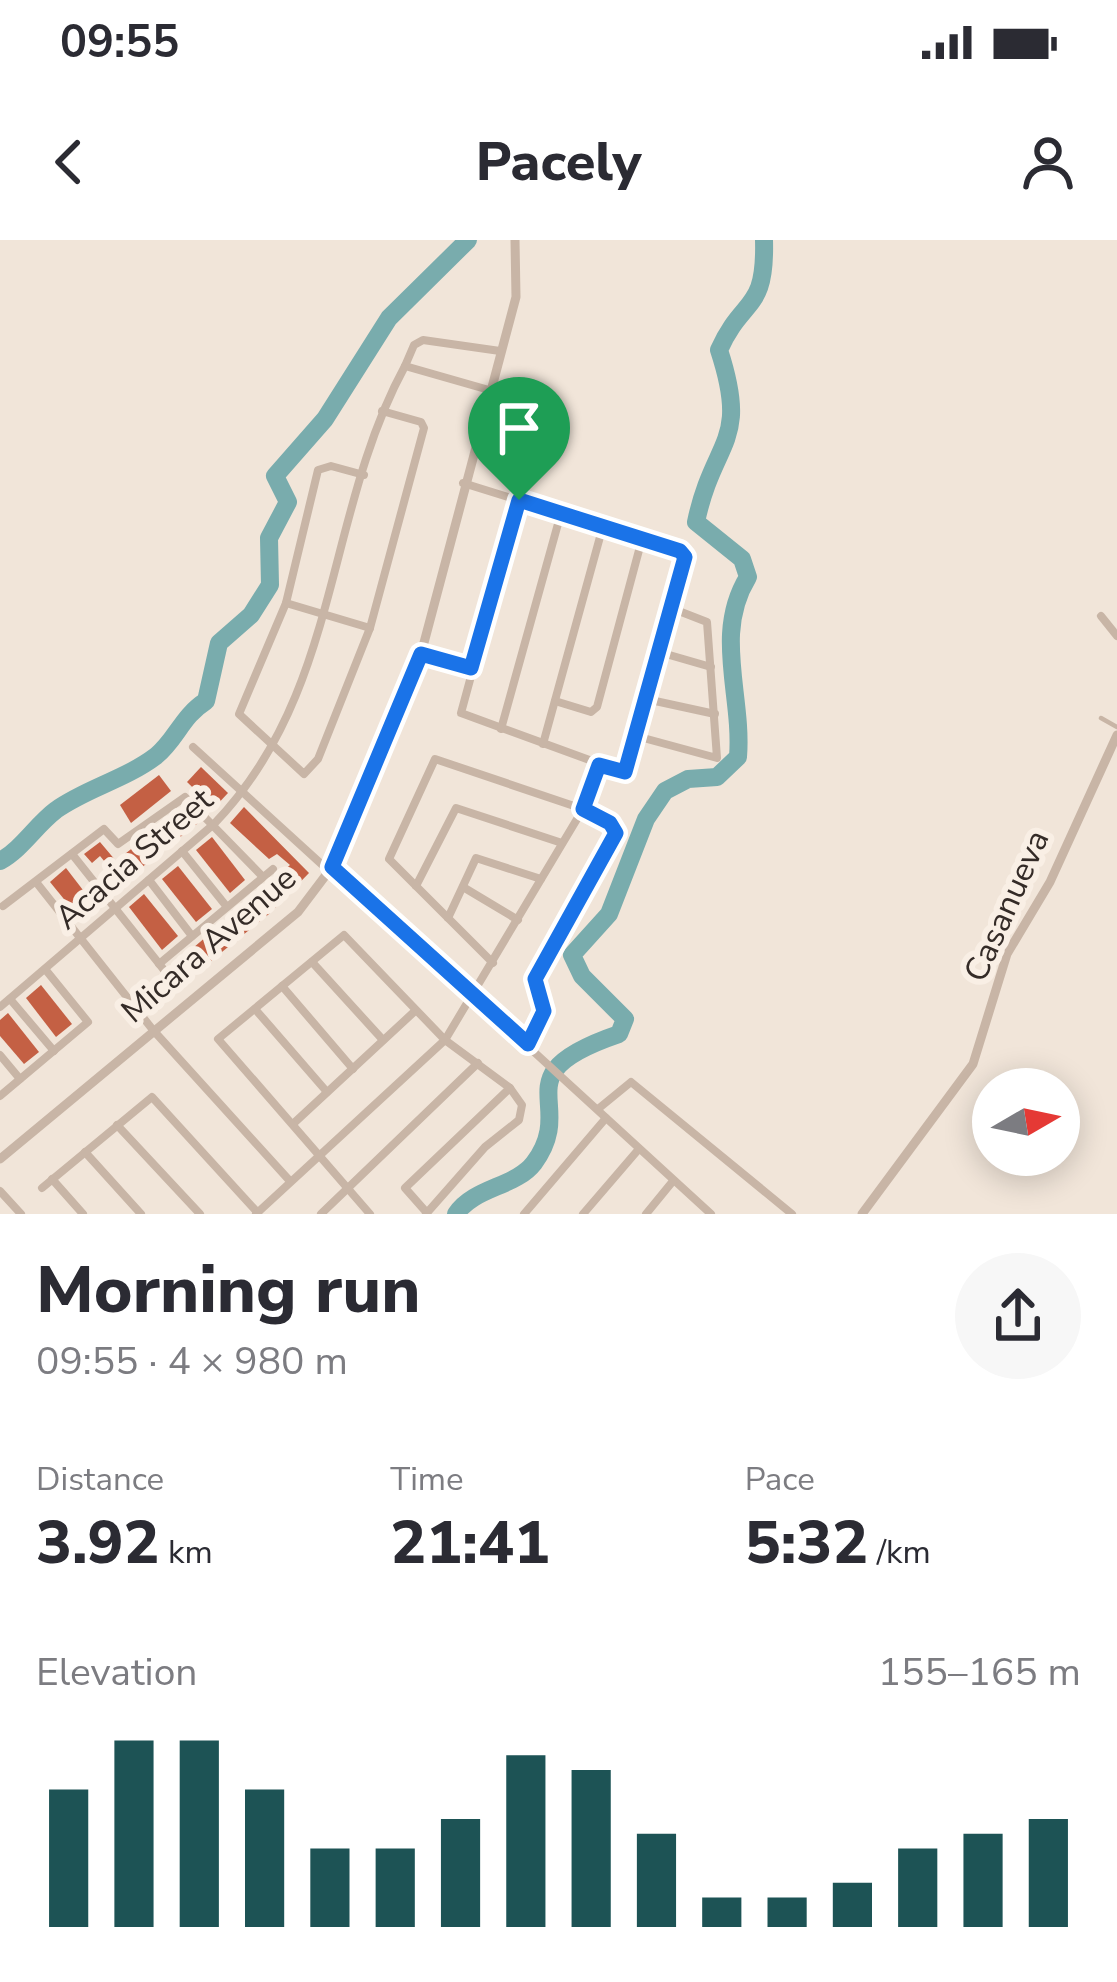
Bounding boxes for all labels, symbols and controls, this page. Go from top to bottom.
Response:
text: 09:55 [60,12,179,73]
text: Pacely [476,125,641,199]
icon: back [36,129,102,195]
icon: person [1015,129,1081,195]
pin [468,377,570,500]
icon: arrive [486,395,552,461]
street label: Acacia Street [45,778,223,940]
street label: Casanueva [954,823,1060,989]
street label: Micara Avenue [112,856,306,1034]
north arrow [972,1068,1080,1176]
map controls [972,1068,1080,1176]
text: Morning run [36,1245,420,1335]
button: share [955,1253,1081,1379]
text: 09:55 · 4 × 980 m [36,1335,348,1388]
text: Distance [36,1457,164,1502]
text: Time [390,1457,464,1502]
text: Pace [745,1457,815,1502]
text: 3.92 [36,1502,160,1584]
text: 21:41 [390,1502,550,1584]
text: 5:32 [745,1502,868,1584]
text: km [160,1530,213,1575]
text: /km [868,1530,931,1575]
text: Elevation [36,1646,197,1699]
text: 155–165 m [878,1646,1081,1699]

